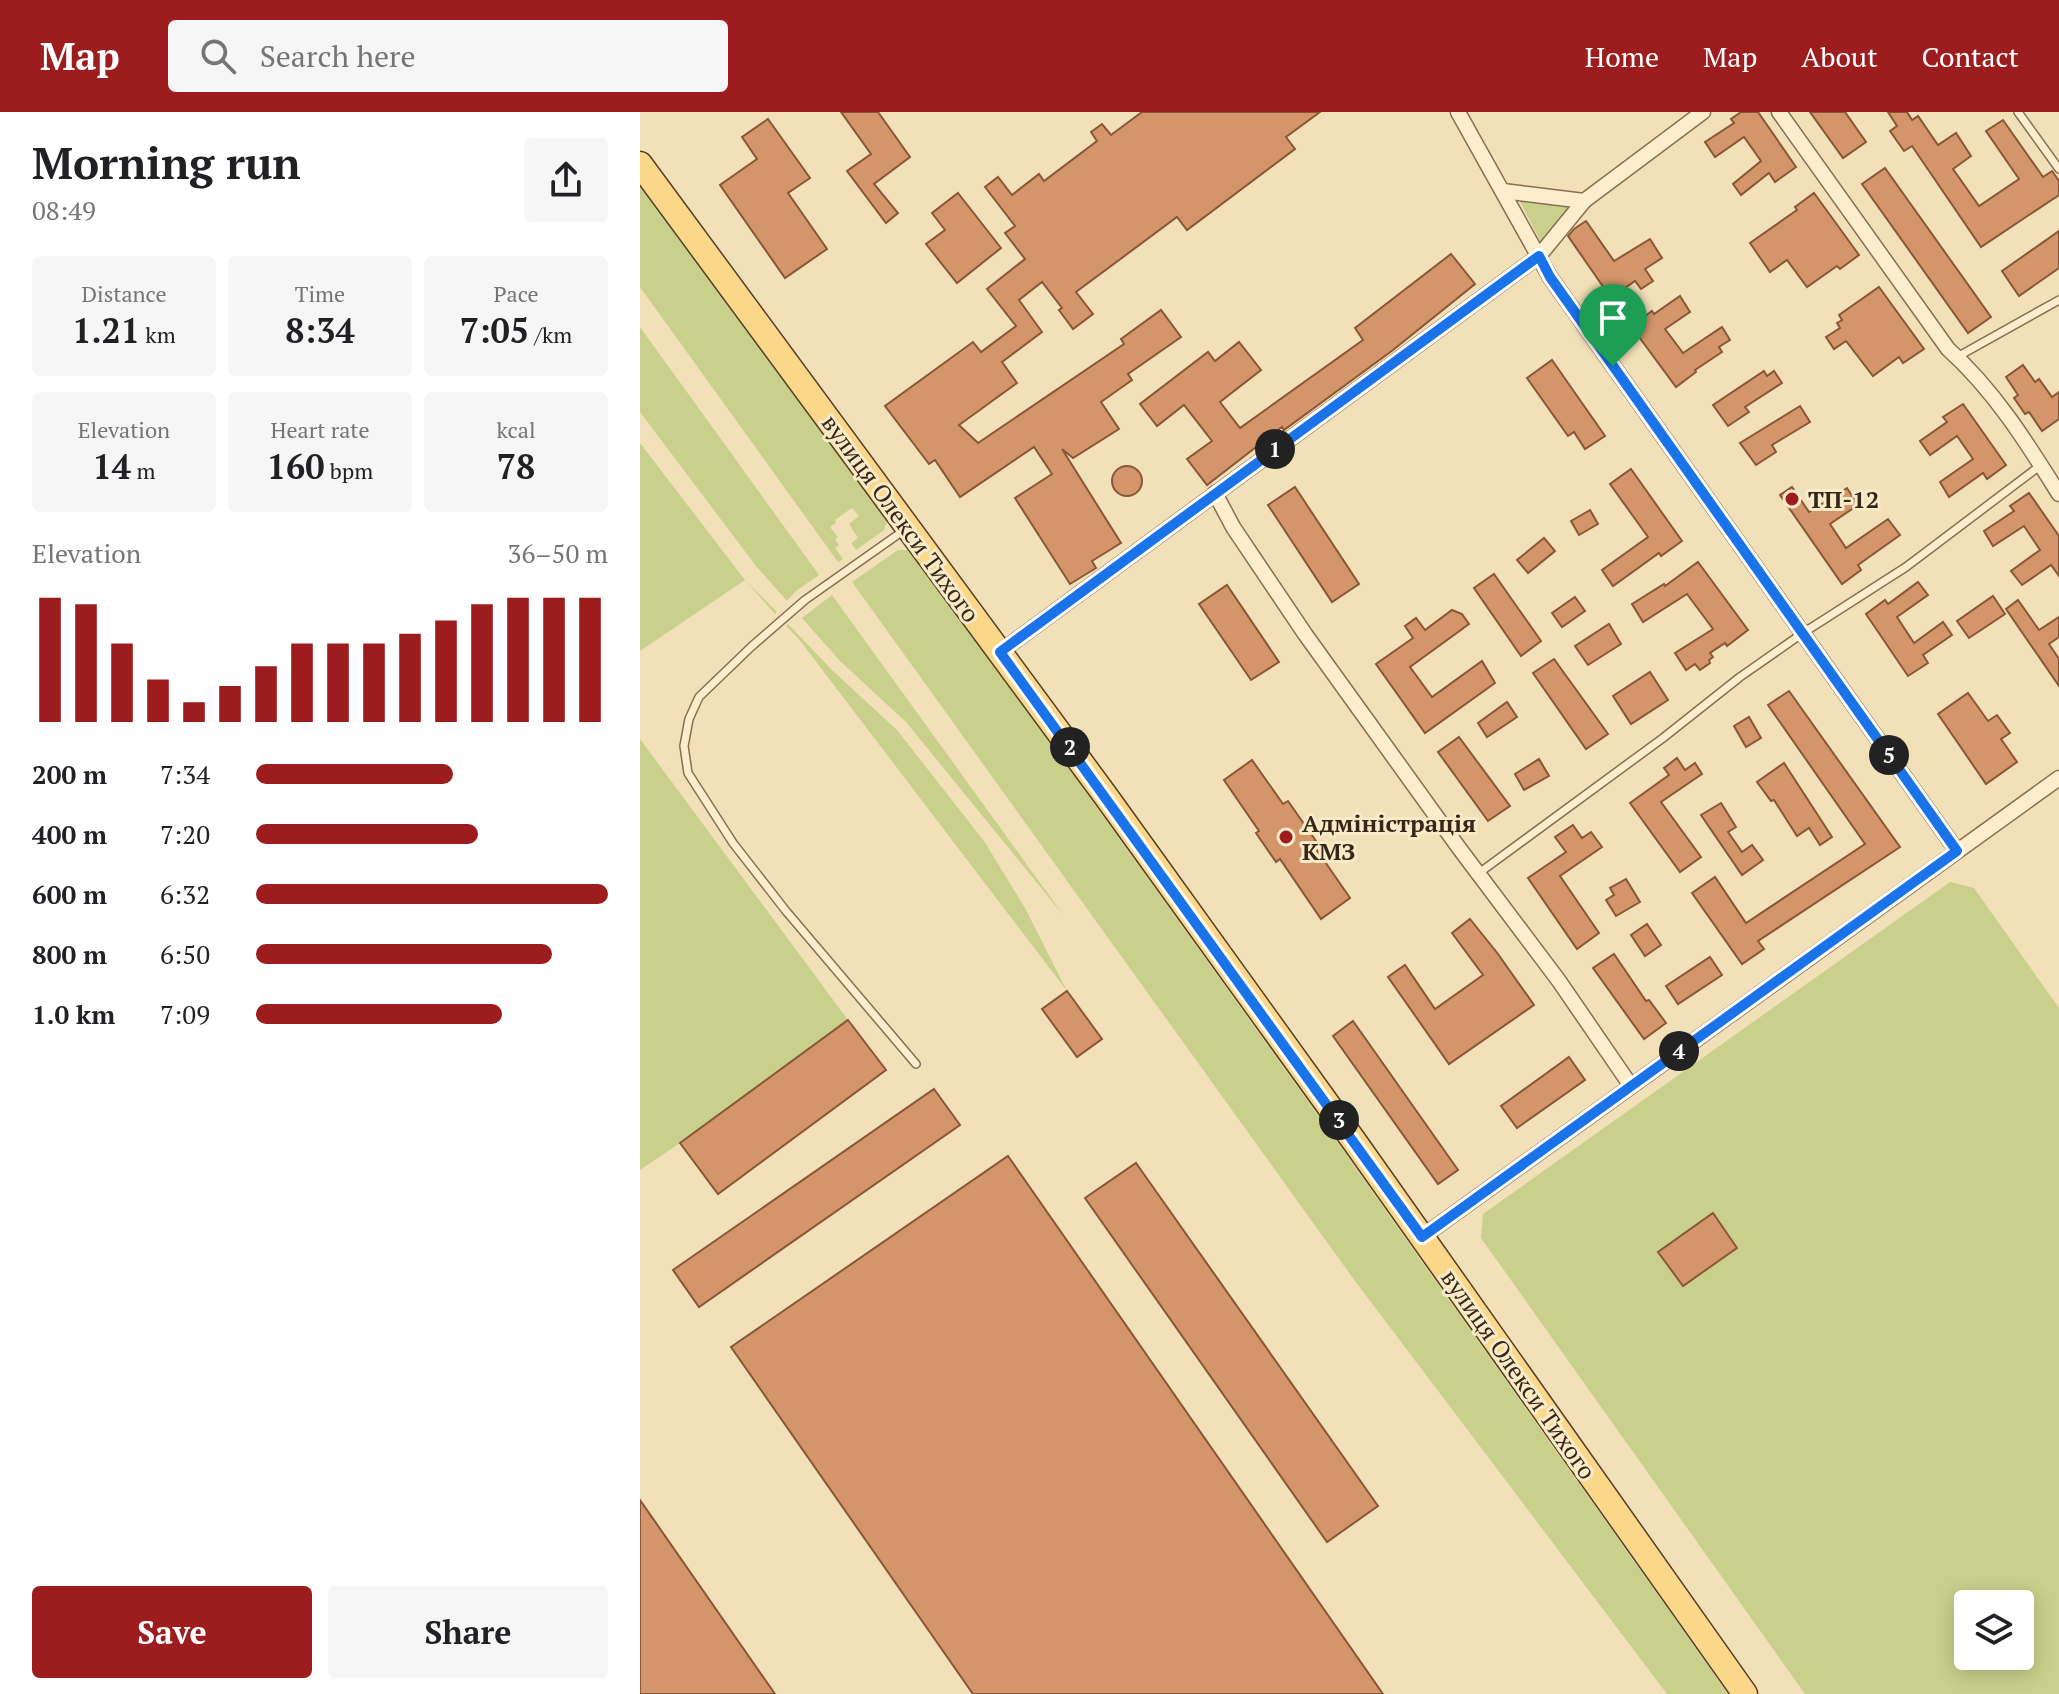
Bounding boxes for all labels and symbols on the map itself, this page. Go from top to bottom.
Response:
pin [1579,284,1647,366]
street label: вулиця Олекси Тихого [815,408,987,628]
pin: 1 [1255,429,1295,469]
place label: ТП-12 [1808,483,1879,515]
marker: ТП-12 [1783,490,1801,508]
pin: 2 [1050,727,1090,767]
pin: 5 [1869,735,1909,775]
place label: Адміністрація КМЗ [1302,807,1476,867]
marker: Адміністрація КМЗ [1277,828,1295,846]
pin: 4 [1659,1031,1699,1071]
pin: 3 [1319,1100,1359,1140]
street label: вулиця Олекси Тихого [1434,1263,1604,1485]

